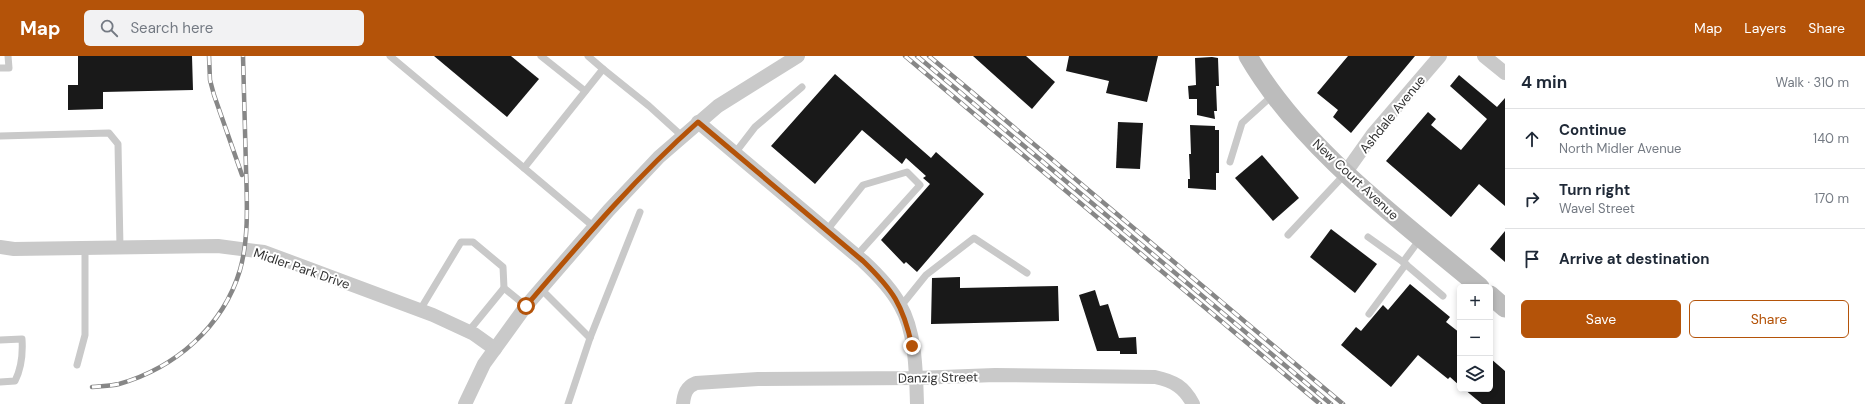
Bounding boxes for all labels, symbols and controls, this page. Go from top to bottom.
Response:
search box [84,10,364,46]
text: Map [20,16,60,41]
icon: search [98,17,120,39]
text: Search here [130,18,213,38]
text: Map [1694,19,1722,37]
text: Layers [1744,19,1786,37]
text: Share [1808,19,1845,37]
text: 4 min [1521,71,1567,93]
street label: Ashdale Avenue [1356,72,1429,157]
text: Walk · 310 m [1776,74,1849,91]
text: Continue [1559,120,1627,140]
icon: ahead [1521,128,1543,150]
text: 140 m [1813,130,1849,147]
street label: New Court Avenue [1309,135,1402,224]
text: North Midler Avenue [1559,140,1681,157]
text: Turn right [1559,180,1630,200]
icon: right [1521,188,1543,210]
text: 170 m [1814,190,1849,207]
text: Wavel Street [1559,200,1635,217]
street label: Midler Park Drive [251,244,352,293]
icon: arrive [1521,248,1543,270]
text: Arrive at destination [1559,249,1710,269]
map controls [1457,284,1493,392]
button: + [1457,284,1493,320]
route start [517,297,535,315]
button: Save [1521,300,1681,338]
button: Share [1689,300,1849,338]
button: − [1457,320,1493,356]
route end [903,337,921,355]
button: layers [1457,356,1493,392]
street label: Danzig Street [898,368,978,387]

